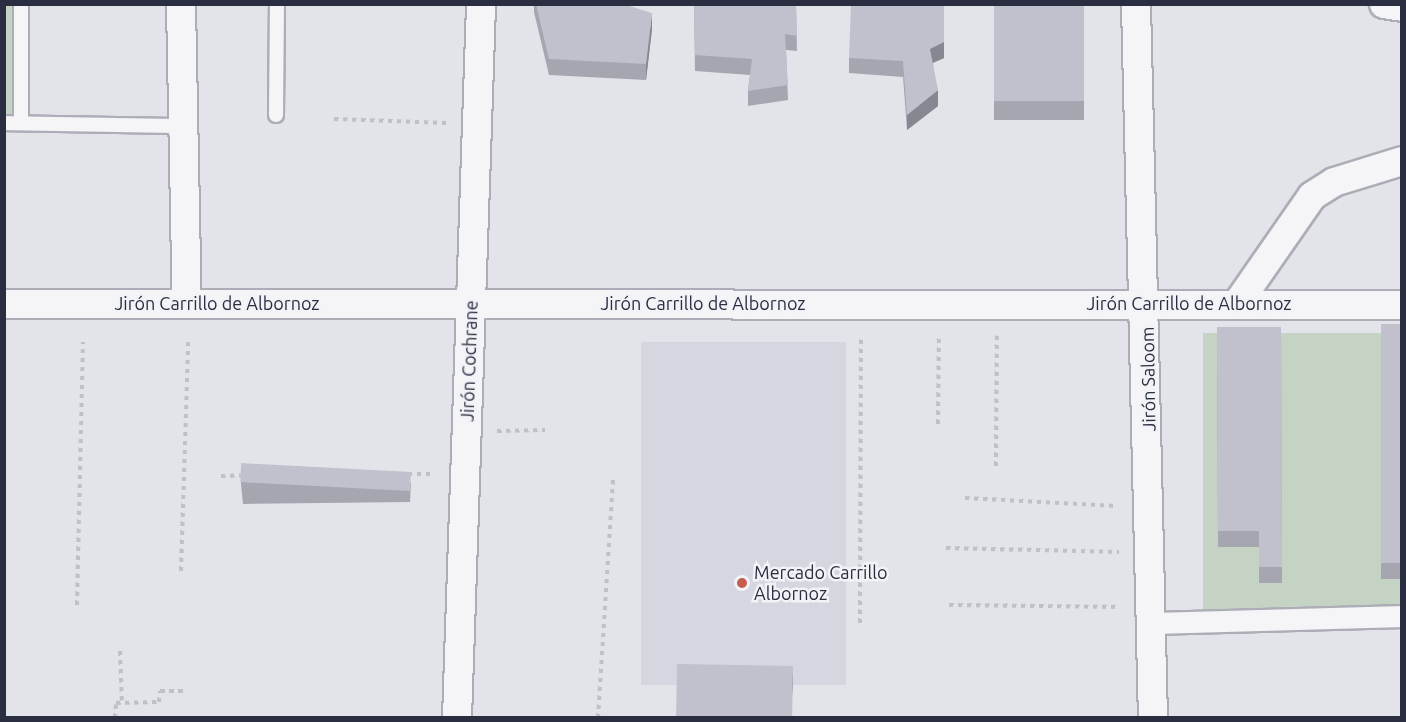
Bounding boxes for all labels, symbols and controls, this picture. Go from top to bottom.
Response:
street label: Jirón Carrillo de Albornoz [114,292,320,314]
street label: Jirón Carrillo de Albornoz [600,292,806,314]
street label: Jirón Carrillo de Albornoz [1086,292,1292,314]
street label: Jirón Cochrane [456,300,482,422]
street label: Jirón Saloom [1136,326,1160,432]
place label: Mercado Carrillo Albornoz [754,562,887,604]
marker: Mercado Carrillo Albornoz [735,576,749,590]

